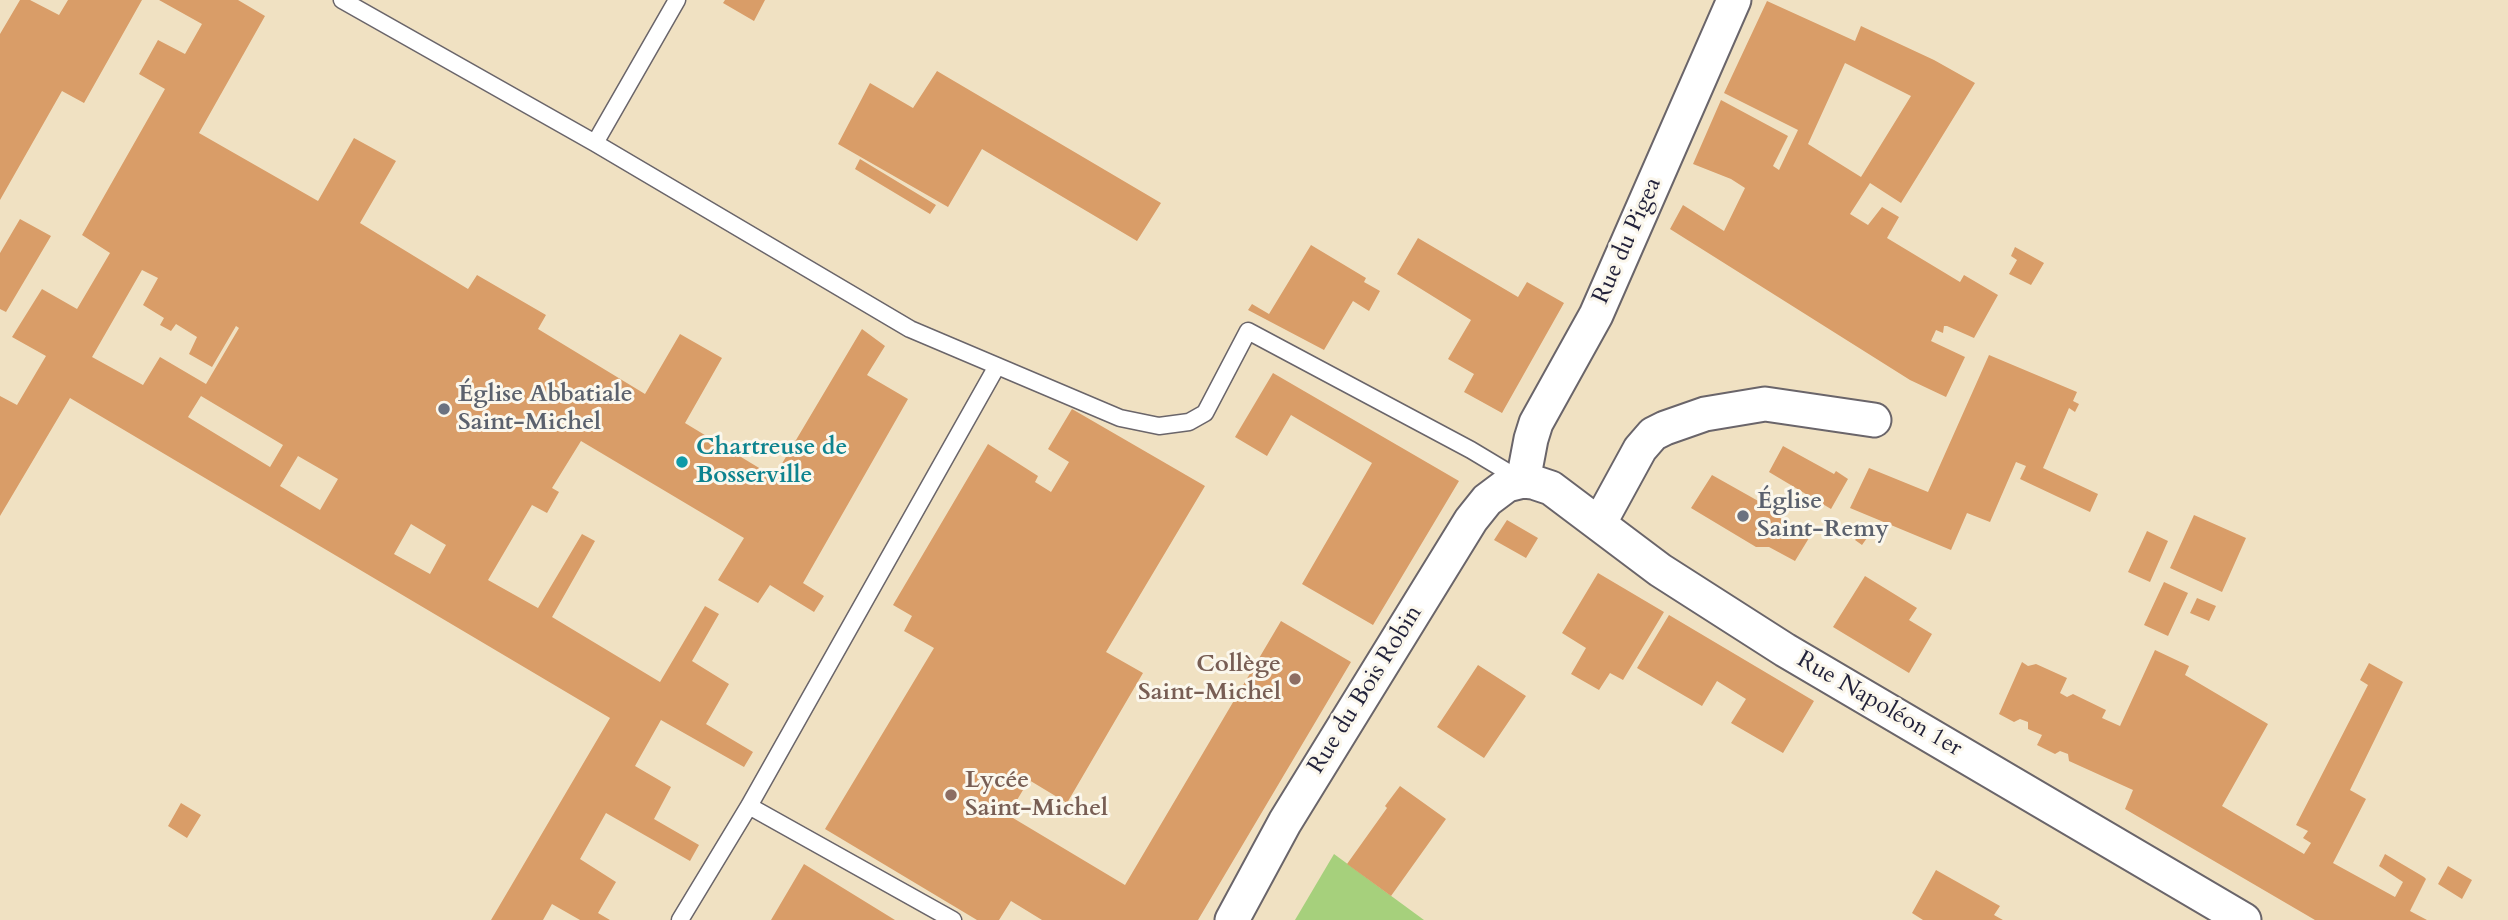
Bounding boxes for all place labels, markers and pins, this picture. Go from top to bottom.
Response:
place label: Église Abbatiale Saint-Michel [458,381,633,437]
marker: Église Abbatiale Saint-Michel [436,401,452,417]
place label: Chartreuse de Bosserville [696,434,847,490]
marker: Chartreuse de Bosserville [674,454,690,470]
place label: Église Saint-Remy [1757,488,1889,544]
marker: Église Saint-Remy [1735,508,1751,524]
place label: Collège Saint-Michel [1138,651,1281,707]
marker: Collège Saint-Michel [1287,671,1303,687]
place label: Lycée Saint-Michel [965,767,1108,823]
marker: Lycée Saint-Michel [943,787,959,803]

